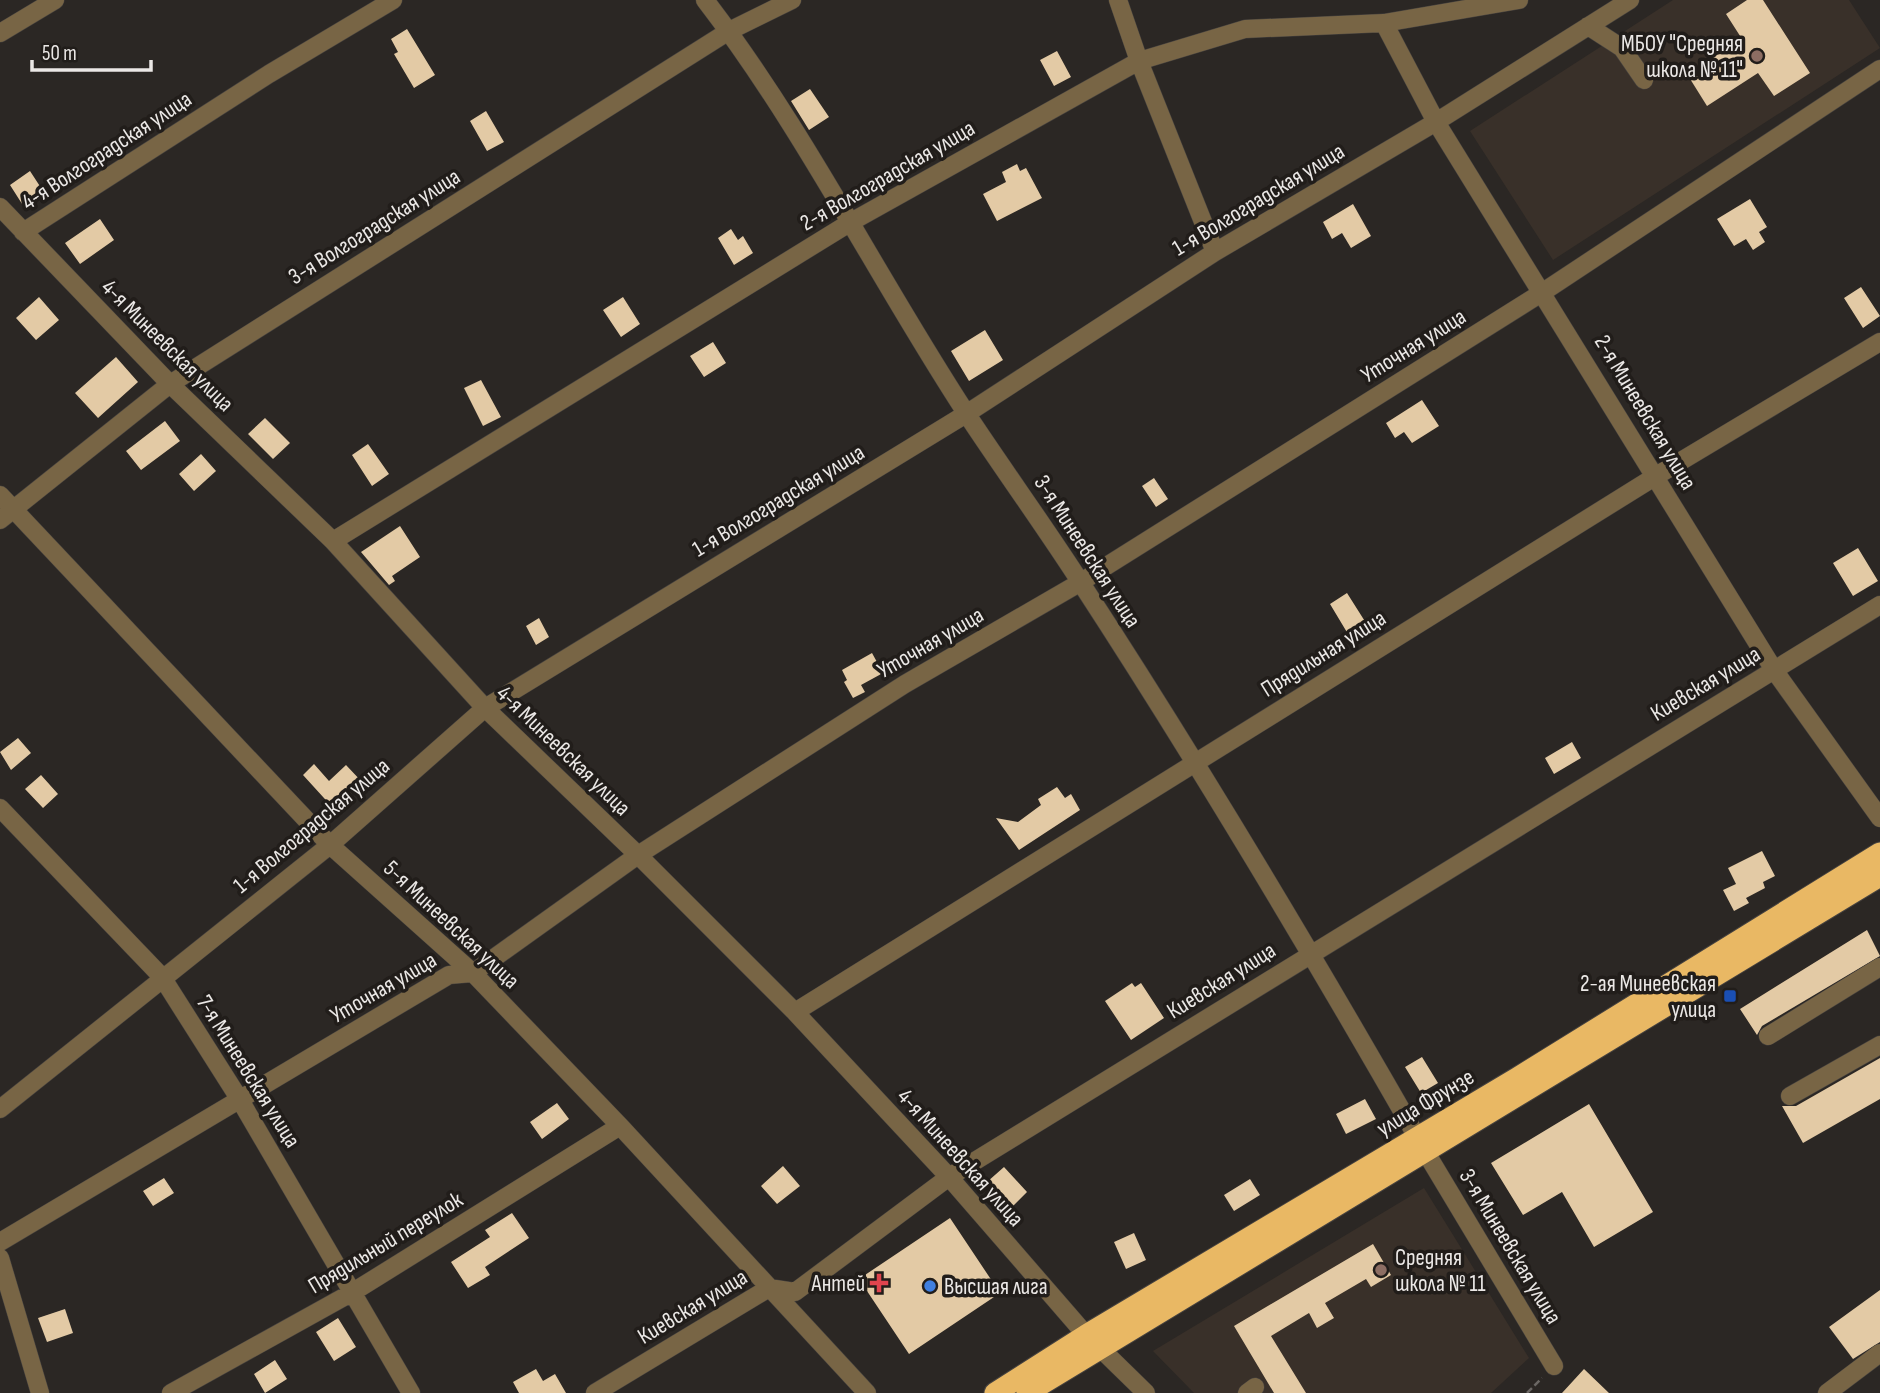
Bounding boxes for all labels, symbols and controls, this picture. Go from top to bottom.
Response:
scale bar [32,28,150,72]
place label: МБОУ "Средняя школа № 11" [1621,30,1743,84]
text: 50 m [42,41,77,66]
marker: МБОУ "Средняя школа № 11" [1749,48,1765,64]
street label: 4-я Волгоградская улица [16,85,197,216]
street label: 2-я Волгоградская улица [795,114,980,237]
street label: 1-я Волгоградская улица [1167,137,1350,262]
street label: 3-я Волгоградская улица [283,163,466,291]
street label: 4-я Минеевская улица [95,274,239,418]
street label: Уточная улица [1356,303,1471,389]
street label: 2-я Минеевская улица [1588,330,1702,495]
street label: 1-я Волгоградская улица [687,438,870,563]
street label: 3-я Минеевская улица [1028,470,1147,633]
street label: Уточная улица [872,601,989,685]
street label: Прядильная улица [1256,604,1391,703]
street label: Киевская улица [1646,640,1765,728]
street label: 4-я Минеевская улица [490,680,636,822]
street label: 1-я Волгоградская улица [228,752,396,899]
street label: 5-я Минеевская улица [378,855,525,995]
street label: Киевская улица [1162,936,1281,1025]
street label: Уточная улица [325,946,442,1030]
place label: 2-ая Минеевская улица [1580,970,1716,1024]
marker: 2-ая Минеевская улица [1722,988,1738,1004]
street label: 7-я Минеевская улица [190,990,306,1153]
street label: улица Фрунзе [1372,1063,1479,1143]
street label: 4-я Минеевская улица [891,1083,1030,1232]
street label: 3-я Минеевская улица [1453,1164,1567,1329]
street label: Прядильный переулок [303,1186,468,1300]
place label: Средняя школа № 11 [1395,1244,1486,1298]
marker: Средняя школа № 11 [1373,1262,1389,1278]
street label: Киевская улица [633,1263,752,1351]
place label: Антей [810,1270,865,1298]
place label: Высшая лига [944,1273,1048,1301]
marker: Антей [871,1275,887,1291]
marker: Высшая лига [922,1278,938,1294]

